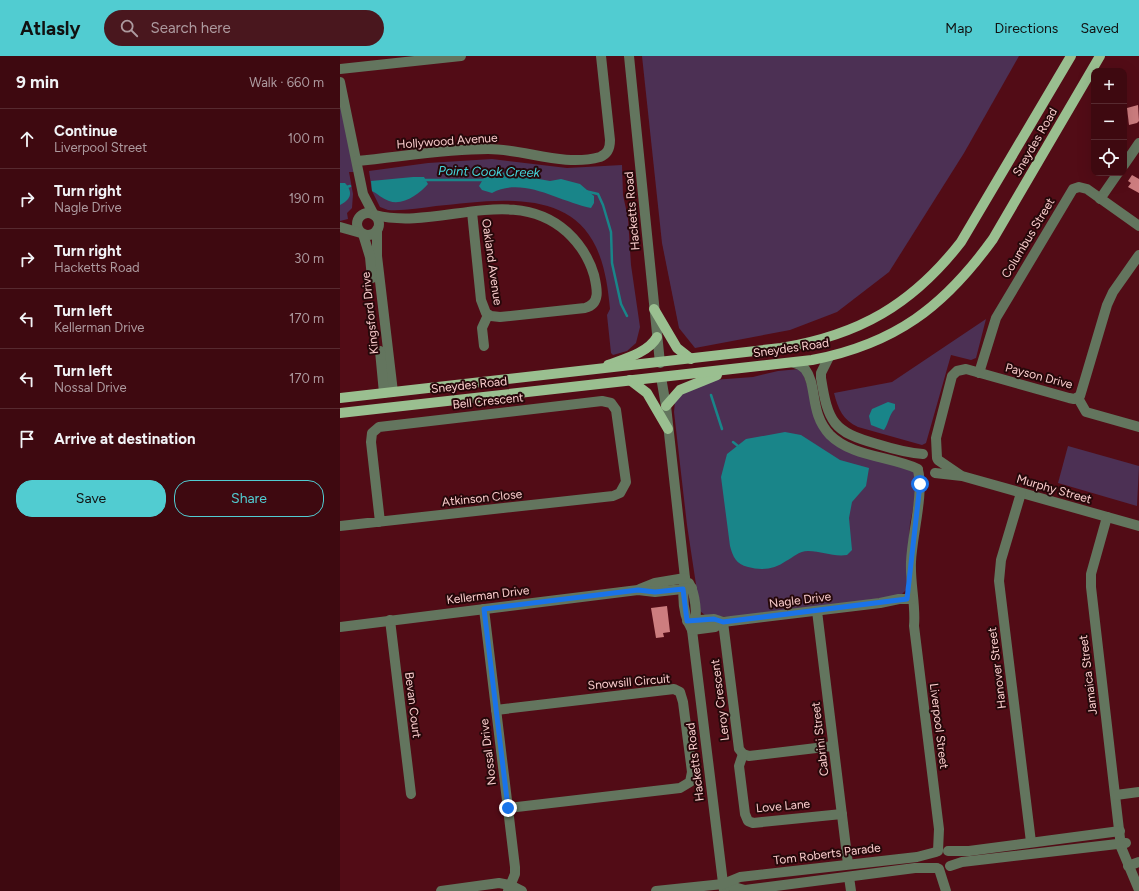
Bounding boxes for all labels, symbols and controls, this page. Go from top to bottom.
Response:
search box [104,10,384,46]
text: Atlasly [20,17,80,40]
icon: search [118,17,140,39]
text: Search here [150,19,231,37]
text: Map [945,20,973,37]
text: Directions [995,20,1058,37]
text: Saved [1080,20,1119,37]
map controls [1091,68,1127,176]
button: + [1091,68,1127,104]
text: 9 min [16,72,59,92]
text: Walk · 660 m [249,75,324,90]
button: − [1091,104,1127,140]
street label: Sneydes Road [1010,105,1060,179]
text: Continue [54,122,117,140]
icon: ahead [16,128,38,150]
street label: Hollywood Avenue [396,130,498,152]
text: 100 m [288,131,324,146]
text: Liverpool Street [54,140,147,155]
button: locate [1091,140,1127,176]
water label: Point Cook Creek [438,163,541,180]
street label: Hacketts Road [622,171,642,251]
text: Turn right [54,182,122,200]
icon: right [16,188,38,210]
text: 190 m [289,191,324,206]
street label: Columbus Street [999,195,1058,281]
text: Nagle Drive [54,200,122,215]
street label: Oakland Avenue [479,218,505,307]
text: Turn right [54,242,122,260]
icon: right [16,248,38,270]
text: 30 m [294,251,324,266]
text: Hacketts Road [54,260,140,275]
street label: Kingsford Drive [359,271,381,355]
text: Turn left [54,302,112,320]
icon: left [16,308,38,330]
text: 170 m [289,311,324,326]
text: Kellerman Drive [54,320,144,335]
street label: Sneydes Road [752,336,830,360]
street label: Payson Drive [1004,360,1075,392]
text: Turn left [54,362,112,380]
icon: left [16,368,38,390]
text: 170 m [289,371,324,386]
street label: Sneydes Road [430,374,508,396]
text: Nossal Drive [54,380,126,395]
street label: Bell Crescent [452,390,525,412]
icon: arrive [16,428,38,450]
text: Arrive at destination [54,430,195,448]
street label: Murphy Street [1015,472,1094,507]
route start [911,475,929,493]
button: Save [16,480,166,517]
button: Share [174,480,324,517]
street label: Atkinson Close [441,487,523,509]
street label: Kellerman Drive [446,583,531,607]
street label: Nagle Drive [768,589,832,611]
street label: Hanover Street [985,626,1009,710]
street label: Jamaica Street [1076,634,1100,716]
street label: Leroy Crescent [708,658,732,742]
street label: Bevan Court [402,671,424,739]
street label: Snowsill Circuit [587,671,671,693]
street label: Liverpool Street [927,682,951,770]
street label: Cabrini Street [808,701,831,777]
street label: Nossal Drive [477,718,499,786]
street label: Hacketts Road [683,722,707,802]
street label: Love Lane [755,797,811,815]
route end [499,799,517,817]
street label: Tom Roberts Parade [773,840,882,868]

